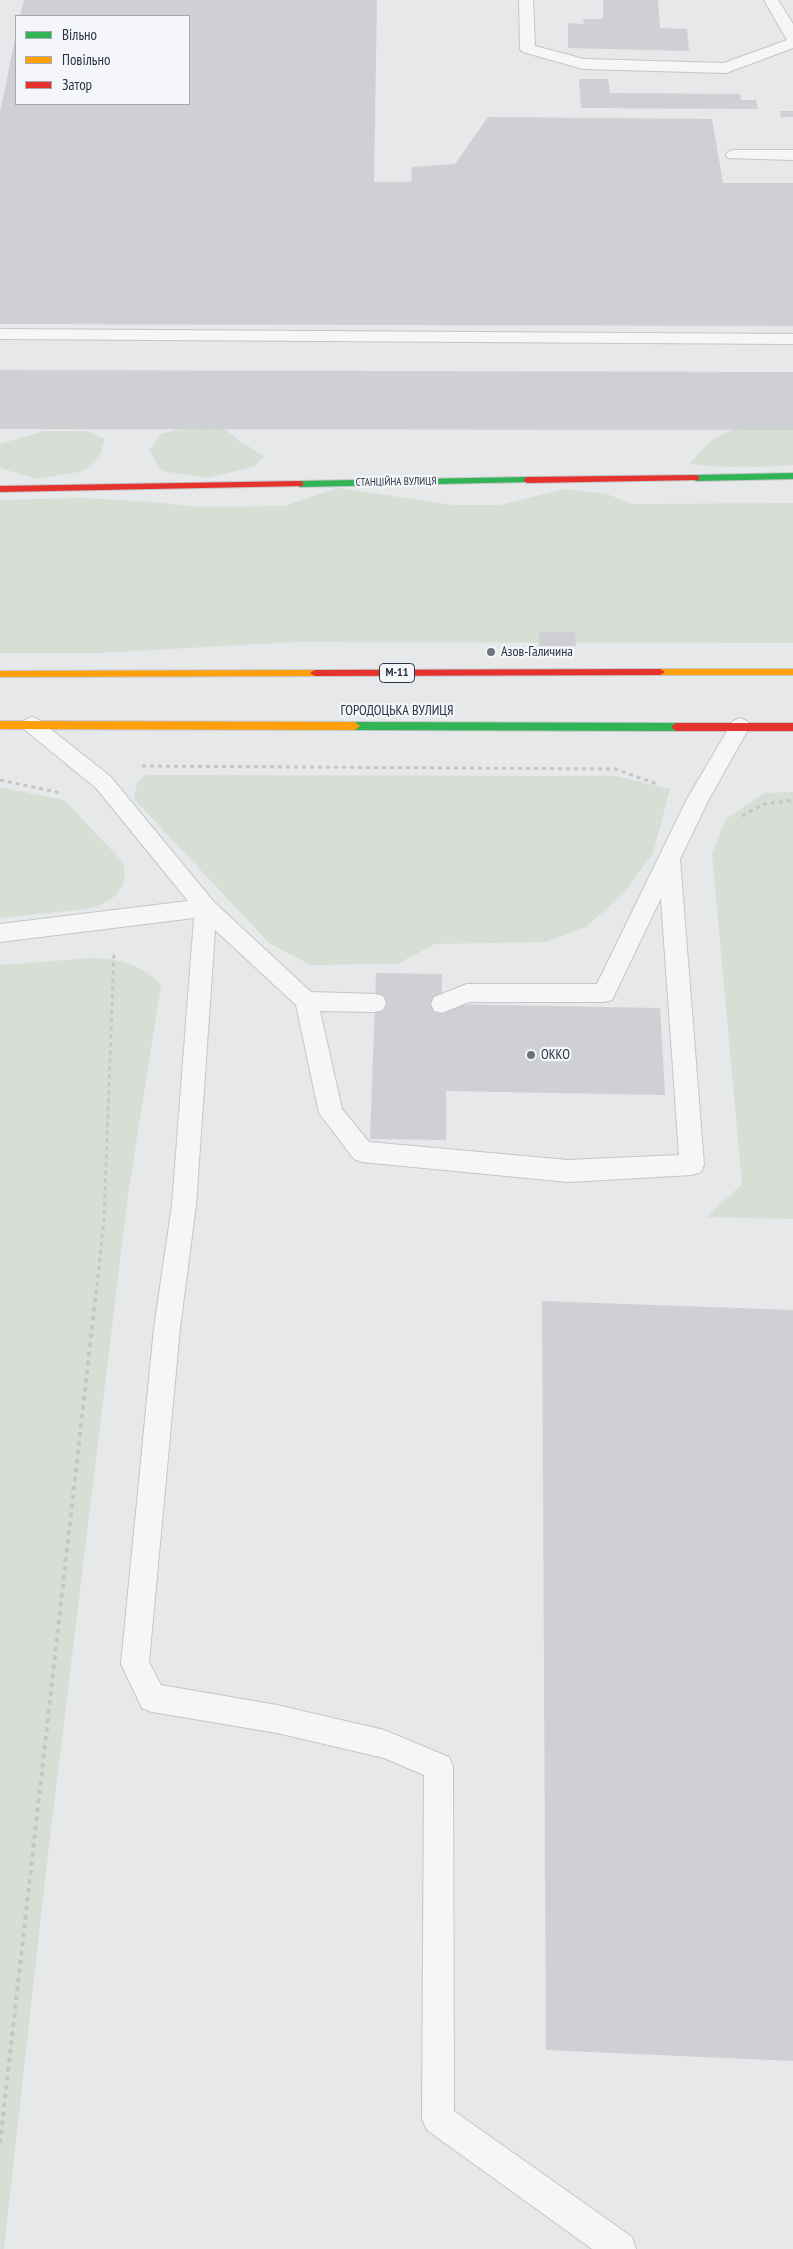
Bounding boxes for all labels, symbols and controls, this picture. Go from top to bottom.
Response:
legend [15,15,190,105]
text: Вільно [62,25,97,44]
text: Повільно [62,50,110,69]
text: Затор [62,75,92,94]
street label: СТАНЦІЙНА ВУЛИЦЯ [355,475,437,489]
place label: Азов-Галичина [501,644,573,660]
marker: Азов-Галичина [485,646,497,658]
road number: М-11 [380,664,414,682]
street label: ГОРОДОЦЬКА ВУЛИЦЯ [341,703,453,719]
place label: ОККО [541,1047,570,1063]
marker: ОККО [525,1049,537,1061]

